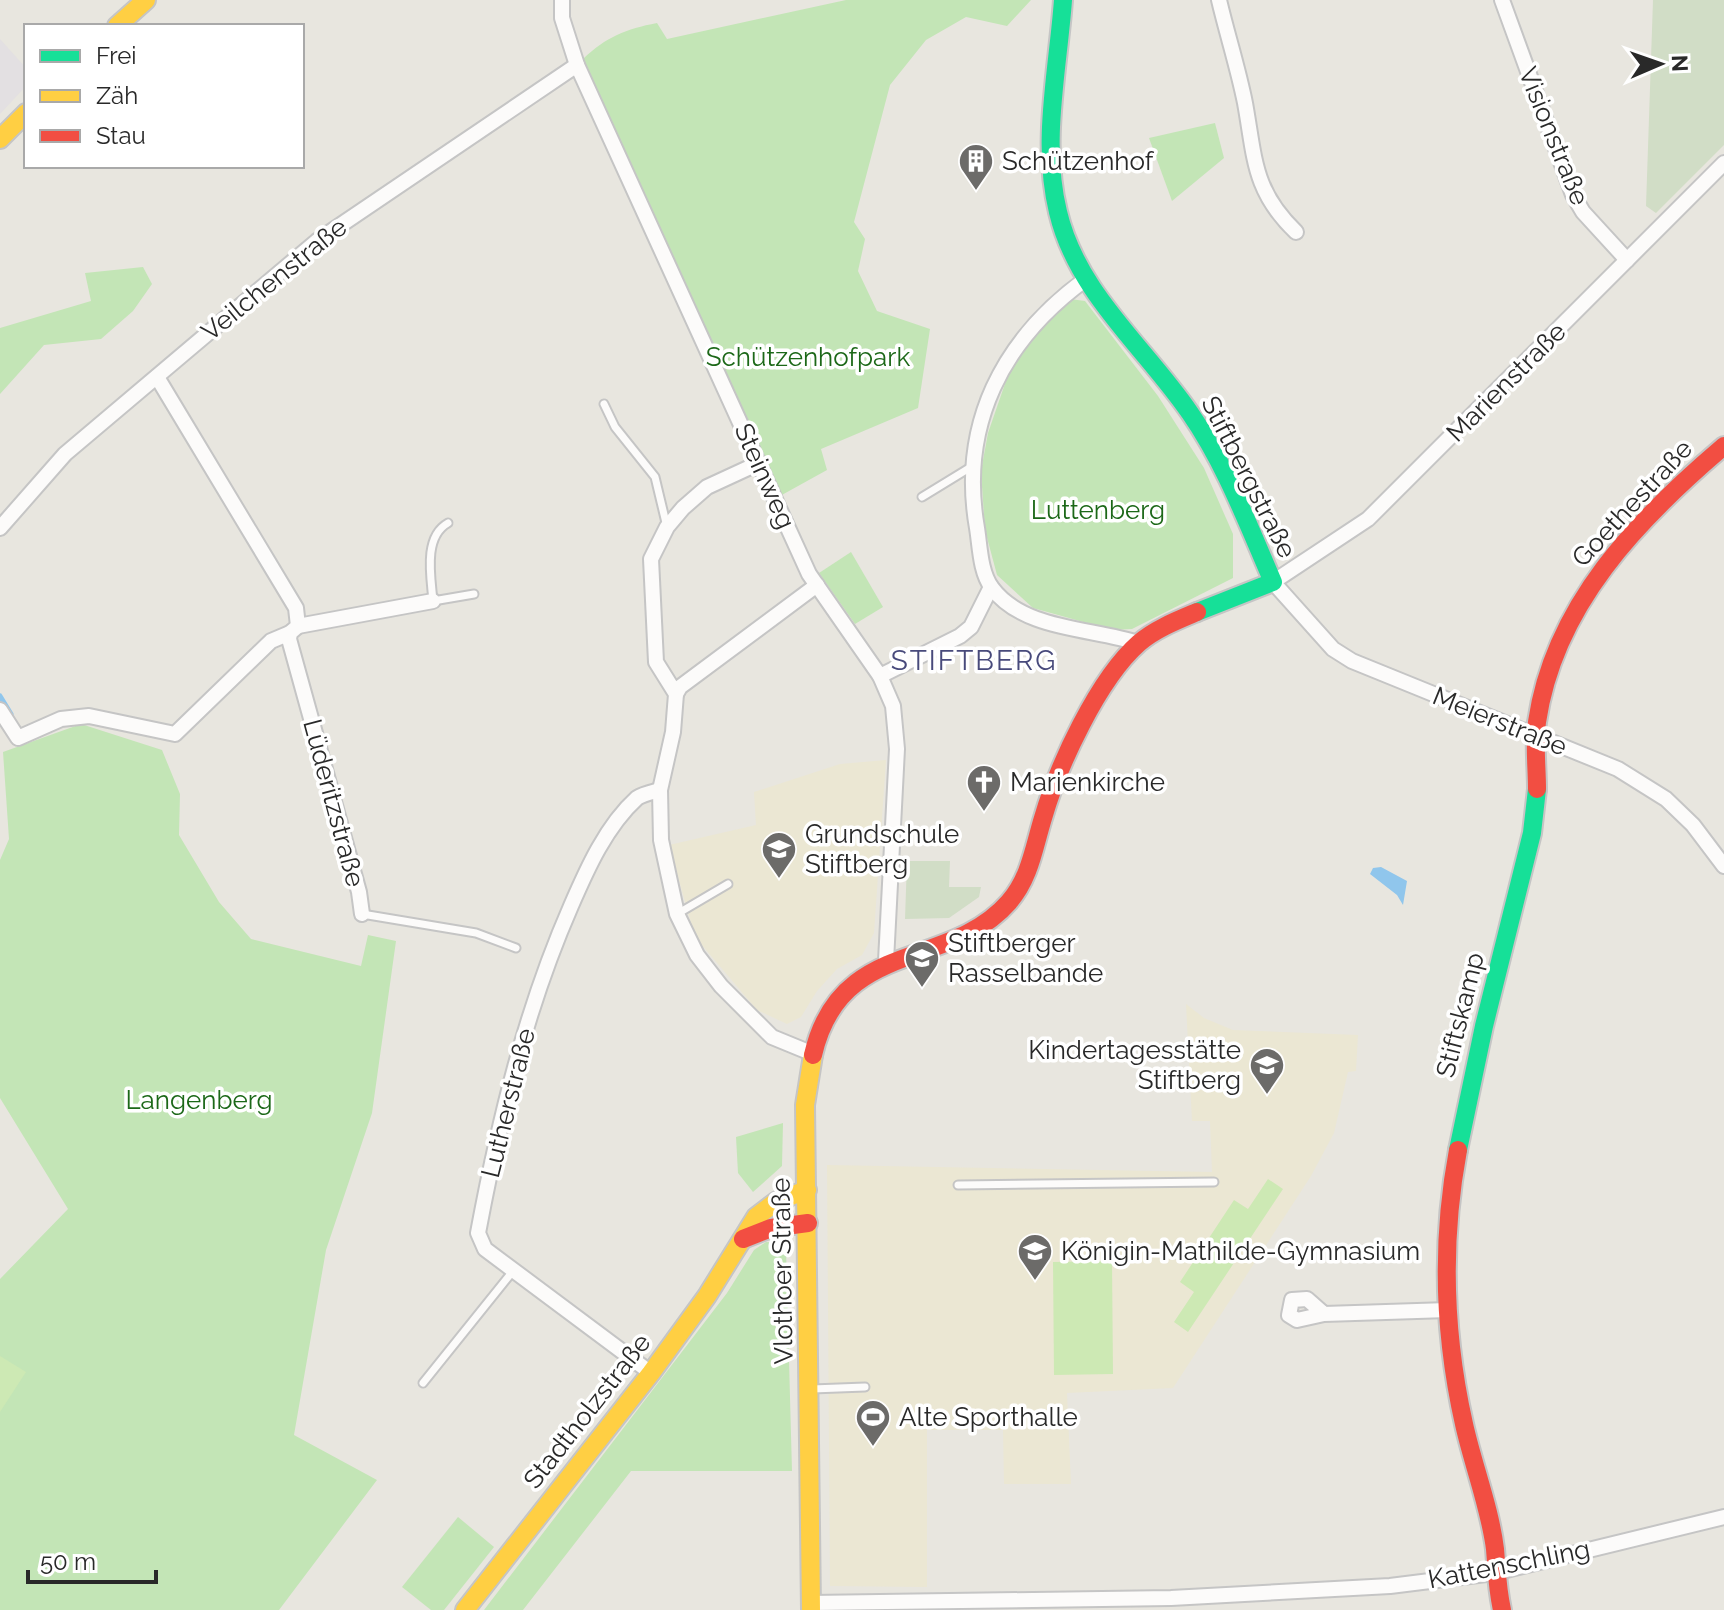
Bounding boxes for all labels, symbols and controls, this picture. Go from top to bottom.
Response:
legend [24,24,304,168]
north arrow [1620,24,1700,104]
text: Frei [96,41,137,70]
text: N [1667,54,1693,72]
street label: Visionstraße [1513,63,1595,209]
text: Zäh [96,81,138,110]
text: Stau [96,121,146,150]
building icon: Schützenhof [957,142,995,192]
place label: Schützenhof [1002,146,1155,176]
street label: Veilchenstraße [195,211,353,347]
street label: Marienstraße [1440,316,1572,448]
park label: Schützenhofpark [706,342,910,372]
street label: Stiftbergstraße [1195,391,1303,563]
street label: Steinweg [729,419,801,533]
street label: Goethestraße [1566,433,1698,573]
park label: Luttenberg [1031,495,1165,525]
district label: STIFTBERG [891,644,1057,677]
street label: Meierstraße [1429,680,1571,762]
street label: Lüderitzstraße [297,716,371,890]
church icon: Marienkirche [965,763,1003,813]
place label: Marienkirche [1010,767,1165,797]
place label: Grundschule Stiftberg [805,819,959,879]
school or university icon: Grundschule Stiftberg [760,830,798,880]
place label: Stiftberger Rasselbande [948,928,1103,988]
school or university icon: Stiftberger Rasselbande [903,939,941,989]
street label: Stiftskamp [1430,949,1490,1081]
street label: Lutherstraße [475,1025,541,1181]
place label: Kindertagesstätte Stiftberg [1028,1035,1241,1095]
school or university icon: Kindertagesstätte Stiftberg [1248,1046,1286,1096]
park label: Langenberg [125,1085,273,1115]
street label: Vlothoer Straße [765,1177,799,1365]
school or university icon: Königin-Mathilde-Gymnasium [1016,1232,1054,1282]
place label: Königin-Mathilde-Gymnasium [1061,1236,1420,1266]
street label: Stadtholzstraße [517,1328,657,1494]
sports icon: Alte Sporthalle [854,1398,892,1448]
place label: Alte Sporthalle [899,1402,1078,1432]
scale bar [28,1534,156,1584]
street label: Kattenschling [1425,1534,1593,1594]
text: 50 m [40,1547,96,1576]

